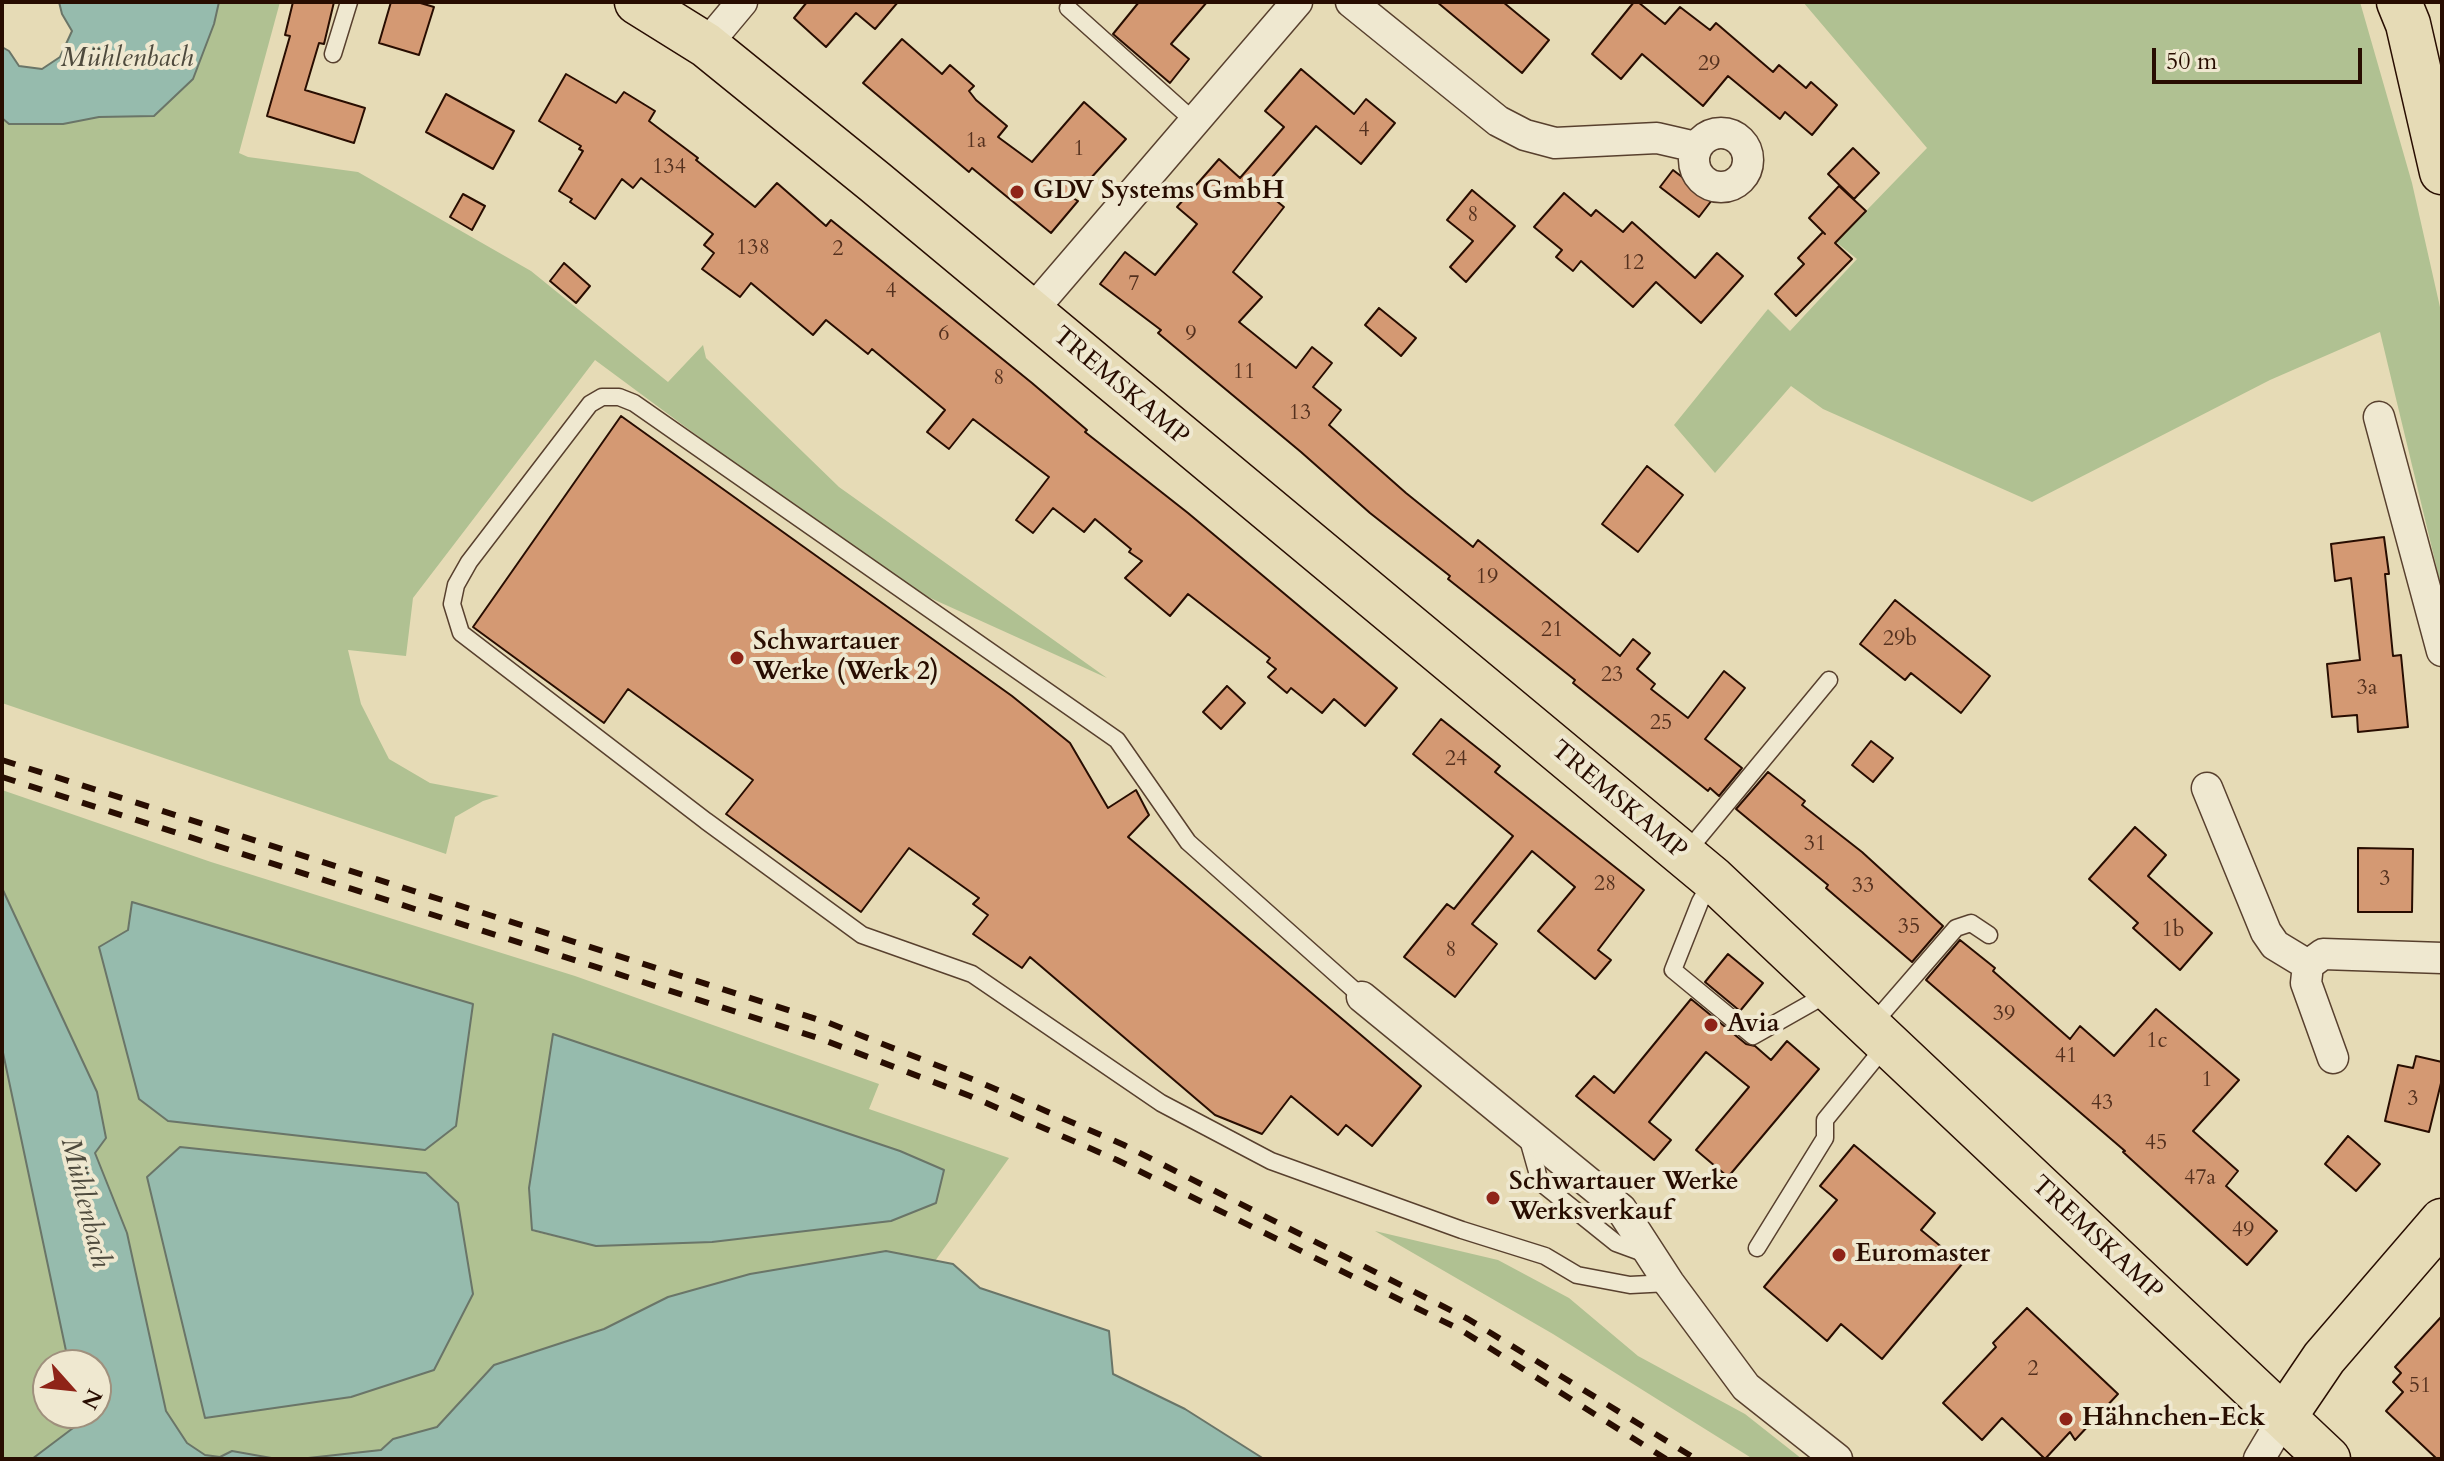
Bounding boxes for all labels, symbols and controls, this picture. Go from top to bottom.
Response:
scale bar [2156,32,2366,82]
water label: Mühlenbach [60,43,194,77]
text: 50 m [2166,45,2217,78]
house number: 29 [1698,52,1720,78]
house number: 4 [1358,118,1370,144]
house number: 1a [966,129,986,155]
house number: 1 [1073,137,1085,163]
house number: 134 [652,155,686,181]
place label: GDV Systems GmbH [1033,176,1285,208]
marker: GDV Systems GmbH [1008,183,1026,201]
house number: 8 [1467,203,1479,229]
house number: 138 [736,236,770,262]
house number: 2 [832,237,844,263]
house number: 12 [1622,251,1644,277]
house number: 7 [1128,272,1140,298]
house number: 4 [885,279,897,305]
street label: TREMSKAMP [1045,321,1195,453]
house number: 6 [938,322,950,348]
house number: 9 [1185,322,1197,348]
house number: 11 [1233,360,1255,386]
house number: 8 [993,366,1005,392]
house number: 13 [1289,401,1311,427]
house number: 19 [1476,565,1498,591]
house number: 21 [1541,618,1563,644]
place label: Schwartauer Werke (Werk 2) [753,627,939,688]
house number: 29b [1883,627,1917,653]
marker: Schwartauer Werke (Werk 2) [728,649,746,667]
house number: 23 [1601,663,1623,689]
house number: 3a [2357,676,2377,702]
house number: 25 [1650,711,1672,737]
street label: TREMSKAMP [1543,735,1693,867]
house number: 24 [1445,747,1467,773]
house number: 31 [1804,832,1826,858]
house number: 3 [2379,867,2391,893]
house number: 28 [1594,872,1616,898]
house number: 33 [1852,874,1874,900]
house number: 35 [1898,915,1920,941]
house number: 1b [2161,918,2185,944]
house number: 8 [1445,938,1457,964]
house number: 39 [1993,1002,2015,1028]
place label: Avia [1727,1009,1780,1041]
marker: Avia [1702,1016,1720,1034]
house number: 1c [2146,1029,2168,1055]
house number: 41 [2055,1044,2077,1070]
house number: 1 [2201,1068,2213,1094]
house number: 3 [2407,1087,2419,1113]
house number: 43 [2091,1091,2113,1117]
house number: 45 [2145,1131,2167,1157]
water label: Mühlenbach [52,1134,116,1272]
house number: 47a [2184,1166,2216,1192]
place label: Schwartauer Werke Werksverkauf [1509,1167,1739,1228]
street label: TREMSKAMP [2024,1170,2168,1308]
marker: Schwartauer Werke Werksverkauf [1484,1189,1502,1207]
house number: 49 [2232,1218,2254,1244]
place label: Euromaster [1855,1239,1990,1271]
marker: Euromaster [1830,1246,1848,1264]
north arrow [32,1349,112,1429]
house number: 2 [2027,1357,2039,1383]
house number: 51 [2409,1374,2431,1400]
text: N [74,1384,109,1414]
place label: Hähnchen-Eck [2082,1403,2265,1435]
marker: Hähnchen-Eck [2057,1410,2075,1428]

